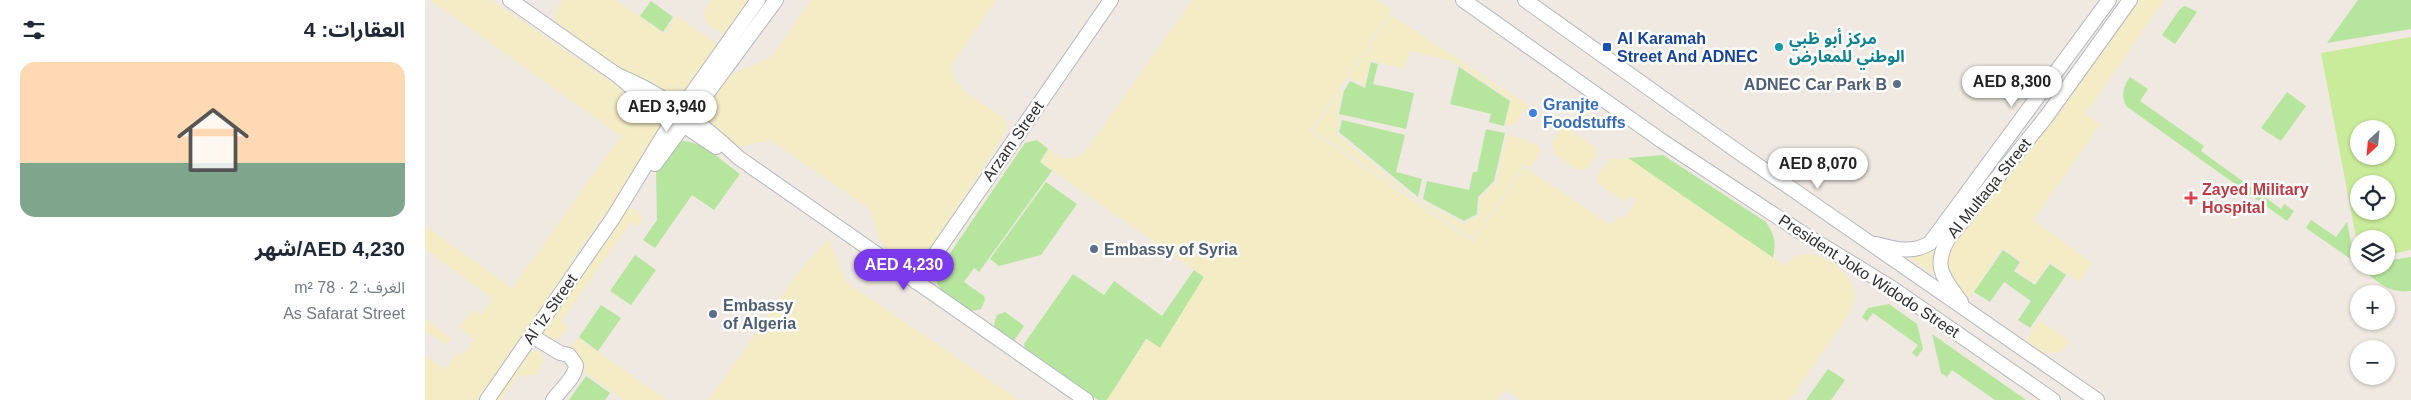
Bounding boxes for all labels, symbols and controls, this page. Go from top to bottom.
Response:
icon: filters [20,16,48,44]
text: العقارات: 4 [304,18,405,41]
place label: مركز أبو ظبي الوطني للمعارض [1789,28,1905,69]
place label: Al Karamah Street And ADNEC [1617,30,1758,65]
marker: Al Karamah Street And ADNEC [1601,41,1613,53]
marker: مركز أبو ظبي الوطني للمعارض [1773,41,1785,53]
pin: AED 8,300 [1955,66,2069,108]
text: AED 8,300 [1973,73,2051,90]
place label: ADNEC Car Park B [1744,76,1887,93]
marker: ADNEC Car Park B [1891,78,1903,90]
pin: AED 3,940 [610,90,724,133]
icon: home [168,95,258,185]
place label: Granjte Foodstuffs [1543,96,1626,131]
street label: Arzam Street [979,97,1047,184]
text: AED 3,940 [628,98,706,115]
marker: Granjte Foodstuffs [1527,107,1539,119]
north arrow [2350,120,2395,165]
map controls [2350,120,2395,385]
street label: Al Multaqa Street [1944,135,2035,241]
pin: AED 8,070 [1761,148,1875,190]
text: AED 8,070 [1779,155,1857,172]
button: locate [2350,175,2395,220]
place label: Zayed Military Hospital [2202,181,2309,216]
marker: Zayed Military Hospital [2184,191,2198,205]
street label: President Joko Widodo Street [1776,211,1963,341]
button: layers [2350,230,2395,275]
text: AED 4,230/شهر [255,237,405,260]
place label: Embassy of Syria [1104,241,1238,258]
marker: Embassy of Syria [1088,243,1100,255]
pin: AED 4,230 [847,248,961,291]
text: AED 4,230 [865,256,943,273]
street label: Al 'Iz Street [520,270,581,347]
text: الغرف: 2 · 78 m² [294,279,405,296]
button: + [2350,285,2395,330]
place label: Embassy of Algeria [723,297,796,332]
text: As Safarat Street [283,305,405,322]
marker: Embassy of Algeria [707,308,719,320]
button: − [2350,340,2395,385]

